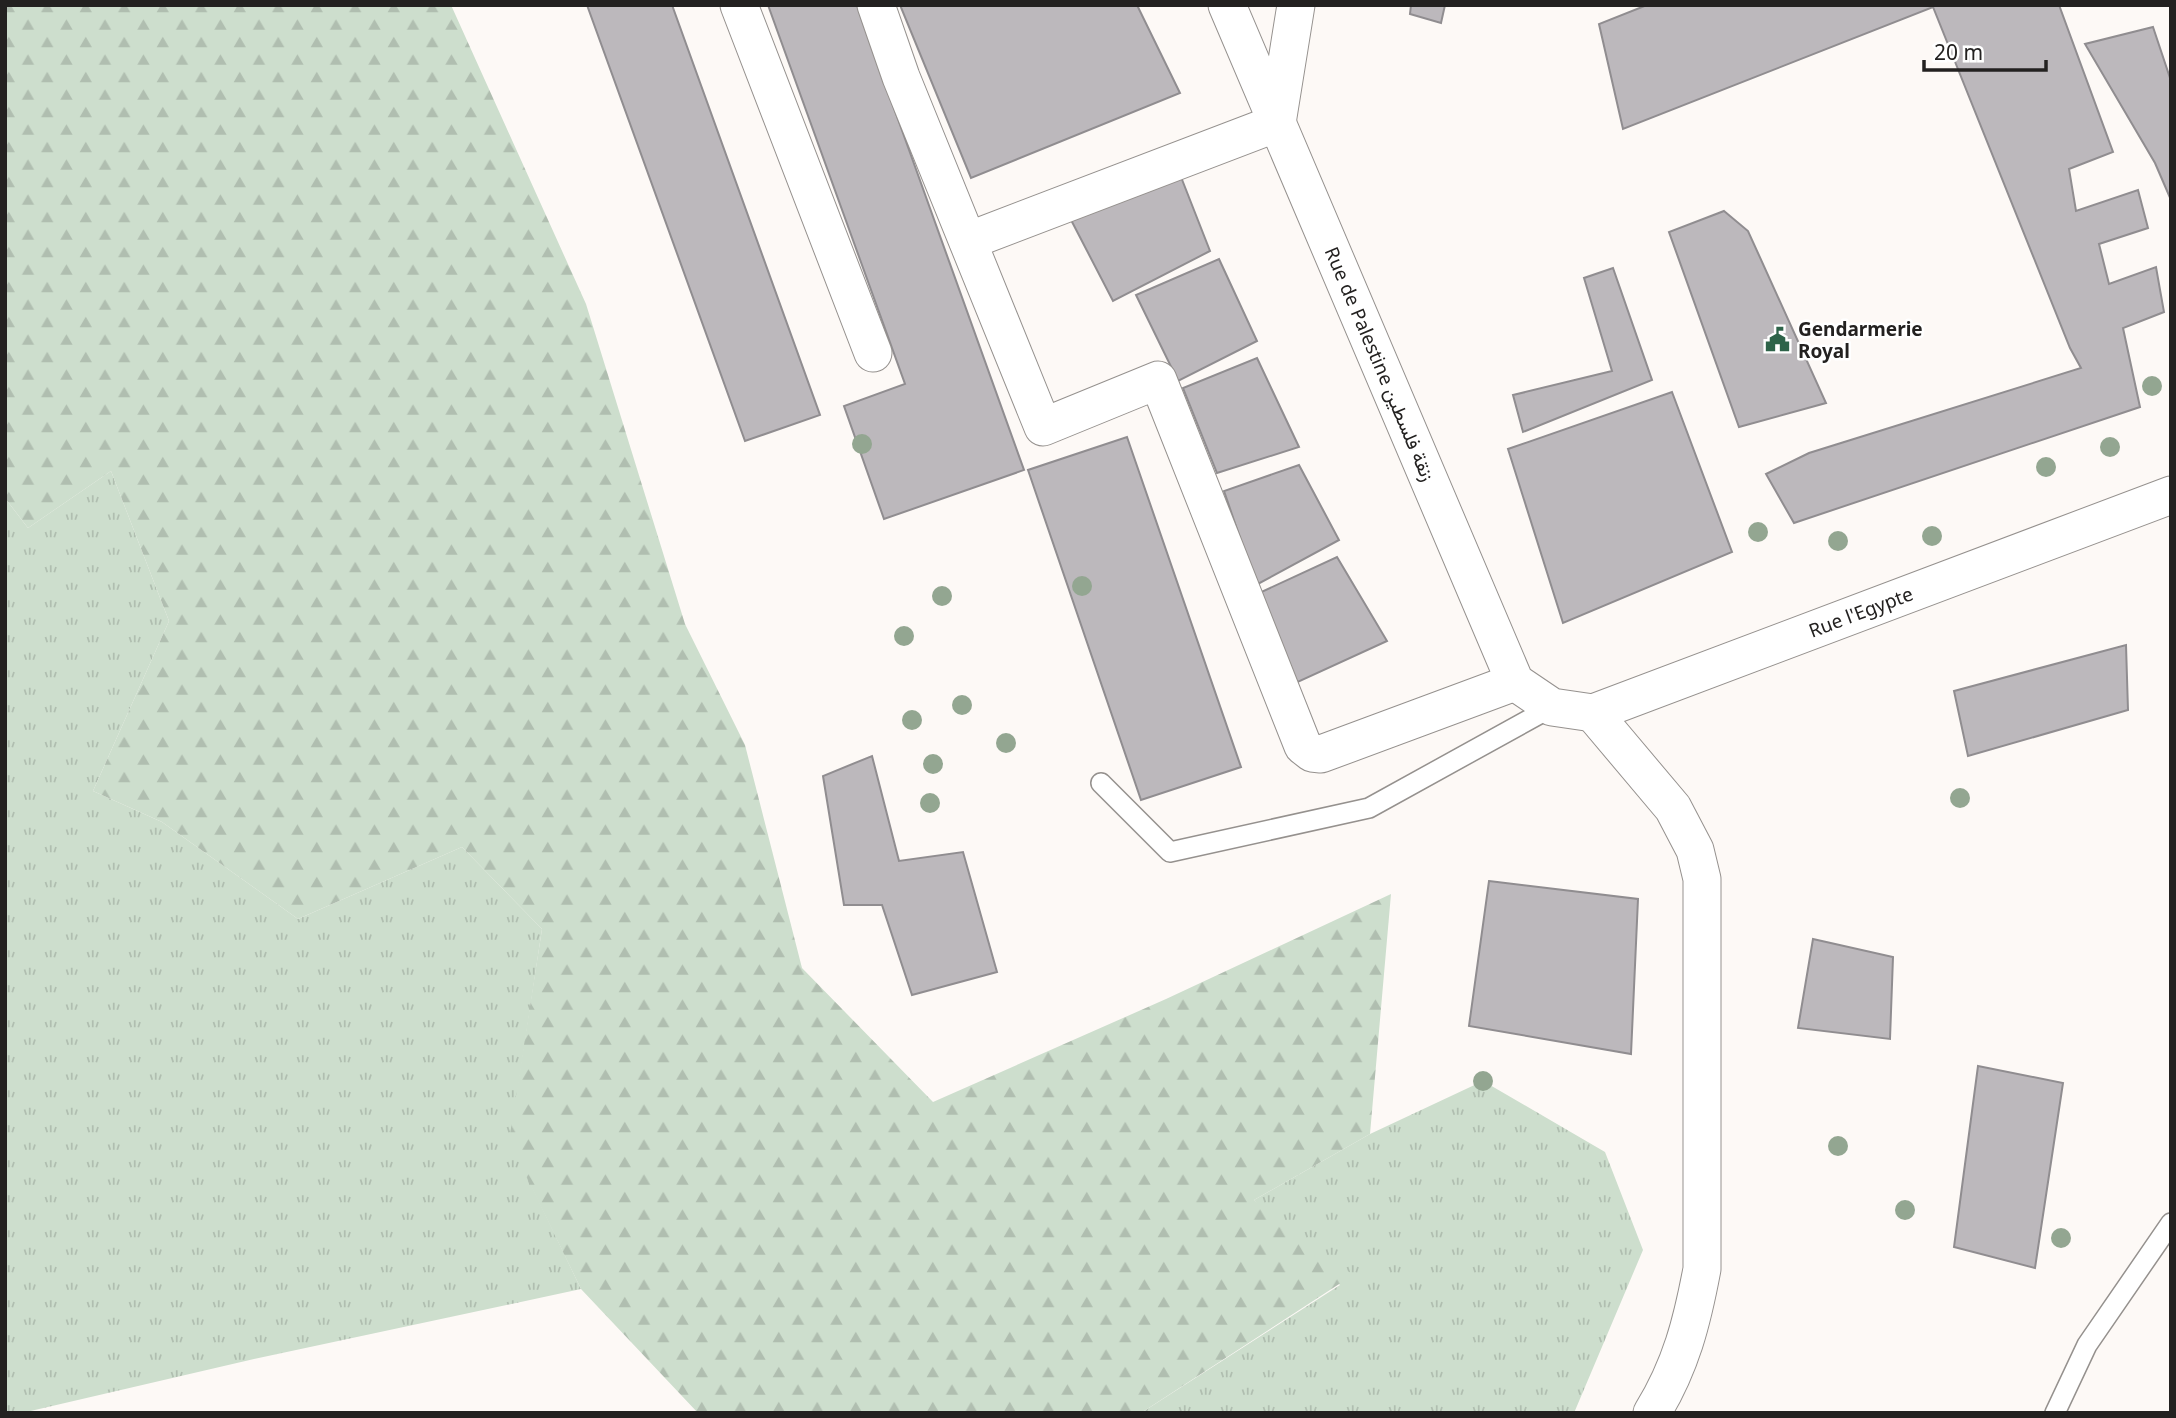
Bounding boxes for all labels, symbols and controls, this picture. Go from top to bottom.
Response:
scale bar [1924,28,2046,72]
text: 20 m [1934,38,1983,66]
street label: Rue de Palestine زنقة فلسطين [1319,243,1441,485]
place label: Gendarmerie Royal [1798,316,1923,364]
public building icon: Gendarmerie Royal [1764,326,1792,354]
street label: Rue l'Egypte [1805,580,1917,644]

